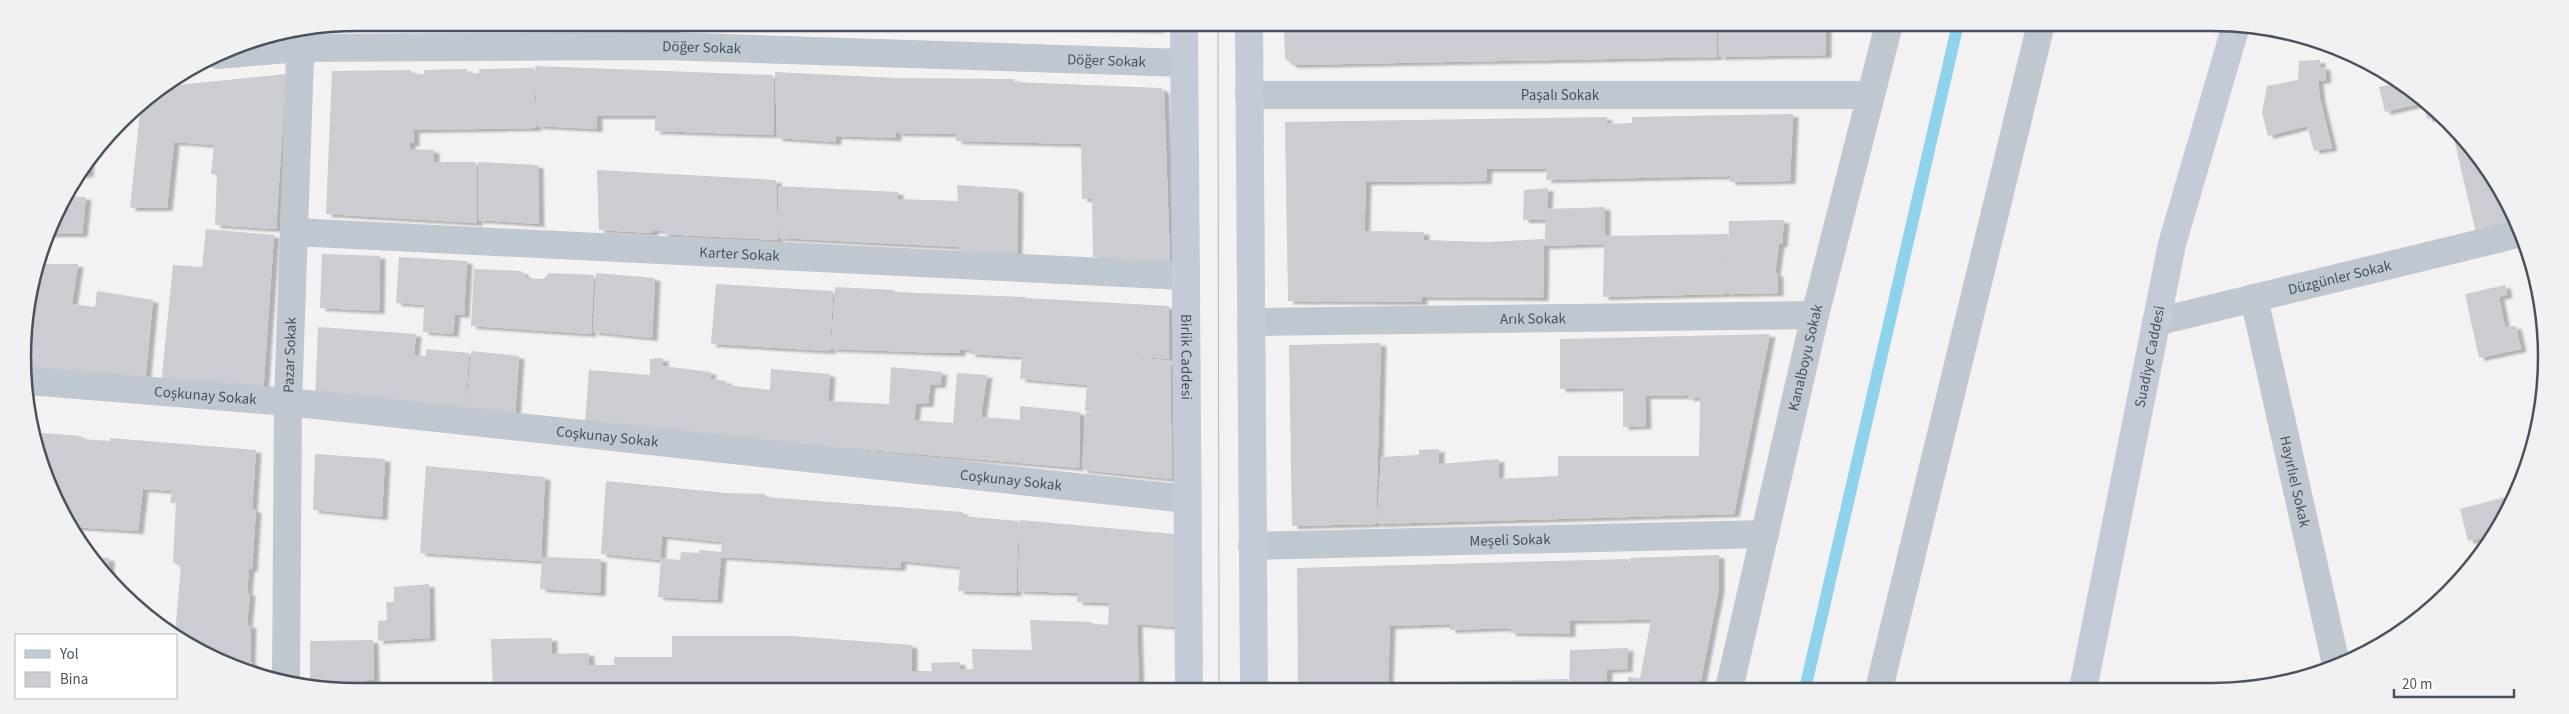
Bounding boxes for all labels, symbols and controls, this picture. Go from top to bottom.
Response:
street label: Döğer Sokak [662,35,742,59]
street label: Döğer Sokak [1067,49,1147,72]
street label: Paşalı Sokak [1521,85,1600,106]
street label: Karter Sokak [699,242,781,266]
street label: Düzgünler Sokak [2286,255,2394,300]
street label: Kanalboyu Sokak [1783,302,1828,413]
street label: Suadiye Caddesi [2129,304,2170,409]
street label: Arık Sokak [1500,308,1567,329]
street label: Birlik Caddesi [1176,314,1197,400]
street label: Pazar Sokak [278,316,301,393]
street label: Coşkunay Sokak [153,381,258,410]
street label: Coşkunay Sokak [555,421,660,452]
street label: Hayırlıel Sokak [2275,433,2316,530]
street label: Coşkunay Sokak [959,464,1064,496]
street label: Meşeli Sokak [1469,529,1551,551]
legend [15,634,178,699]
text: Yol [59,644,79,665]
scale bar [2394,666,2514,698]
text: Bina [60,669,88,690]
text: 20 m [2402,674,2432,695]

